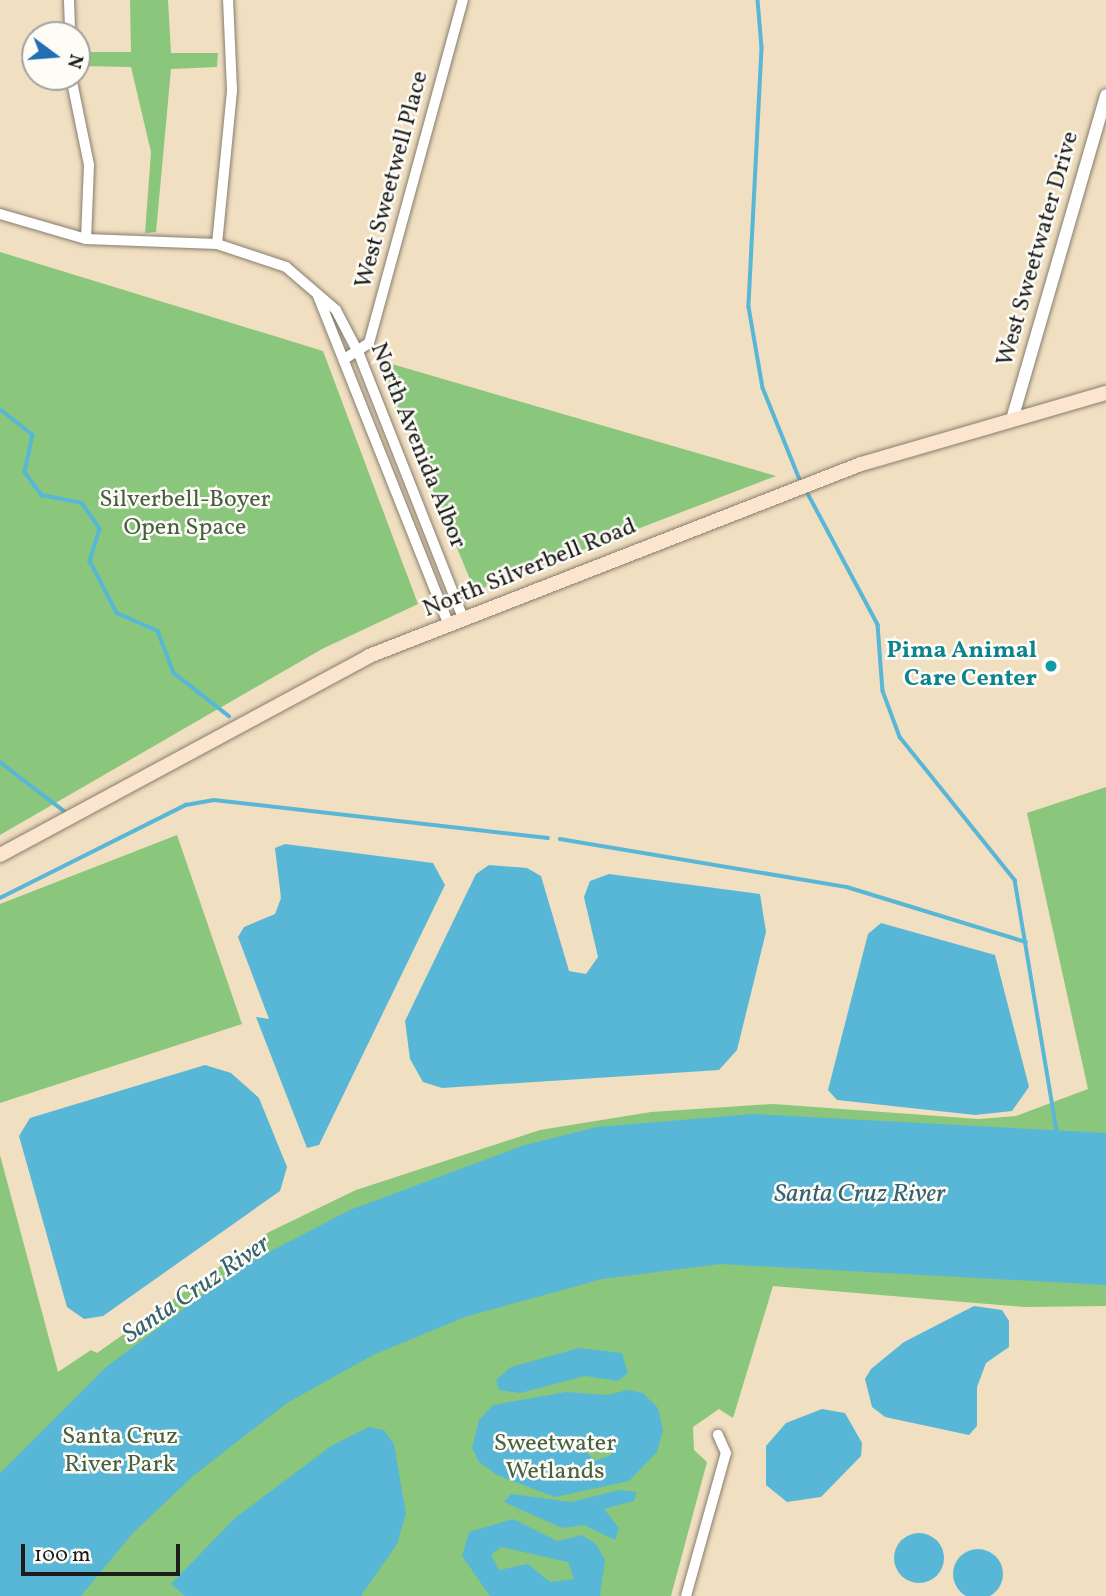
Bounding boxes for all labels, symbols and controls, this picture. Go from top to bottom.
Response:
north arrow [21,21,91,91]
text: N [60,51,89,71]
street label: West Sweetwell Place [350,68,436,292]
street label: West Sweetwater Drive [992,128,1086,370]
street label: North Avenida Albor [363,339,471,553]
park label: Silverbell-Boyer Open Space [99,487,271,543]
street label: North Silverbell Road [419,513,641,625]
place label: Pima Animal Care Center [886,638,1037,694]
marker: Pima Animal Care Center [1043,658,1059,674]
water label: Santa Cruz River [774,1179,946,1211]
water label: Santa Cruz River [117,1229,277,1351]
park label: Santa Cruz River Park [62,1424,178,1480]
park label: Sweetwater Wetlands [494,1431,616,1487]
scale bar [24,1530,184,1574]
text: 100 m [34,1541,91,1570]

